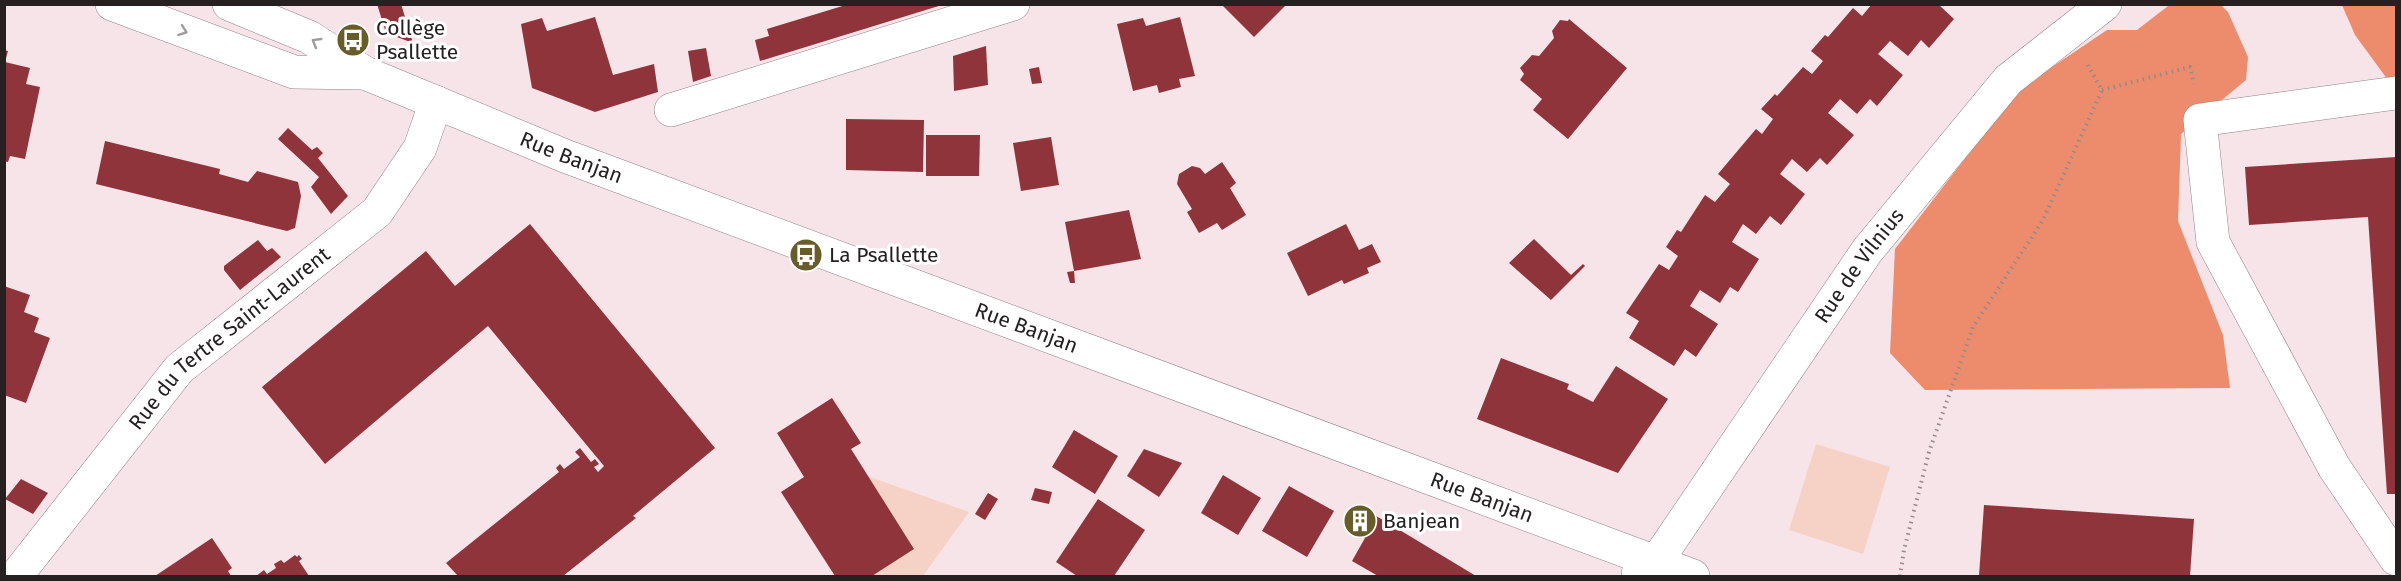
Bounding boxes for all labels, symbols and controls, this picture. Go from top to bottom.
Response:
place label: Collège Psallette [376,15,458,65]
bus stop icon: Collège Psallette [335,22,371,58]
one-way arrow [177,24,188,37]
one-way arrow [312,37,322,49]
street label: Rue Banjan [516,126,626,189]
street label: Rue de Vilnius [1809,203,1910,328]
bus stop icon: La Psallette [788,237,824,273]
street label: Rue du Tertre Saint-Laurent [123,241,335,435]
place label: La Psallette [829,242,939,268]
street label: Rue Banjan [971,297,1082,359]
street label: Rue Banjan [1427,466,1537,528]
building icon: Banjean [1342,503,1378,539]
place label: Banjean [1383,508,1460,534]

